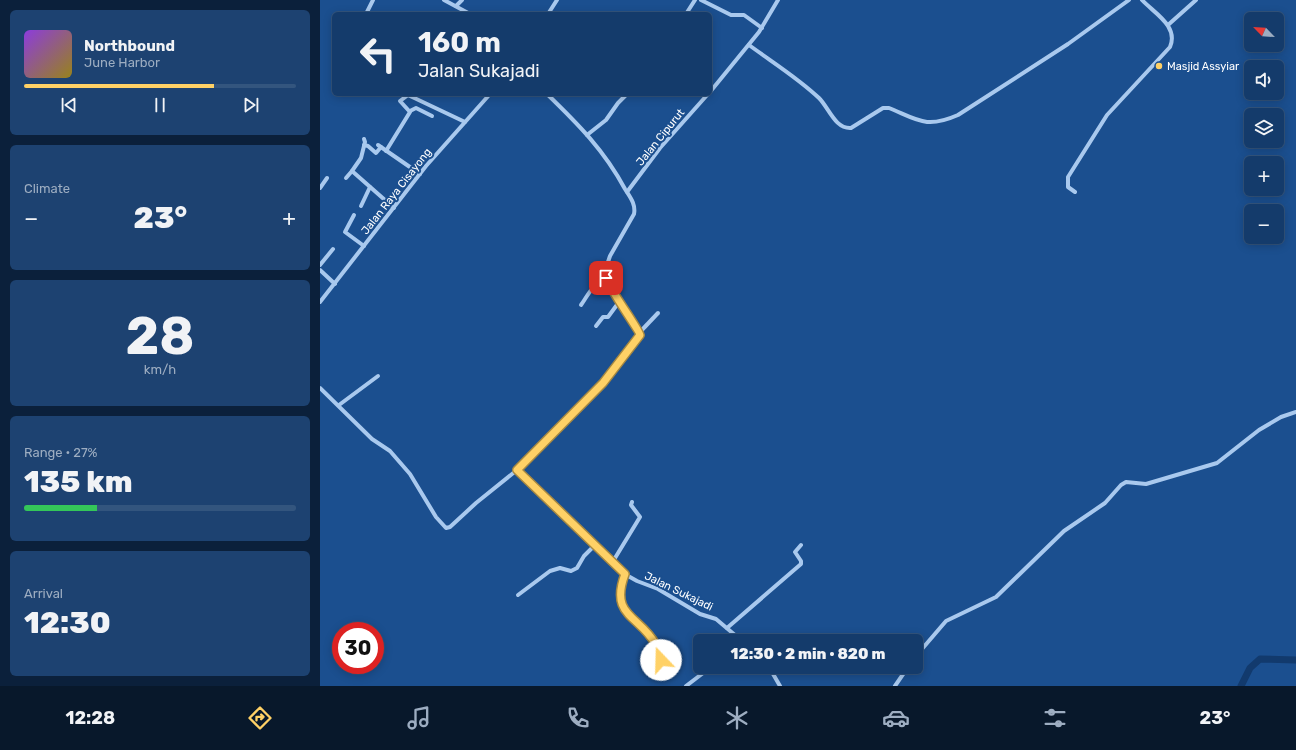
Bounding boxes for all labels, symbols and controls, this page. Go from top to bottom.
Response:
north arrow [1244,12,1284,52]
map controls [1244,12,1284,244]
text: 160 m [418,26,501,59]
icon: left [352,28,404,80]
text: Northbound [84,37,175,55]
text: June Harbor [84,55,160,70]
text: Jalan Sukajadi [418,60,540,82]
place label: Masjid Assyiar [1167,60,1240,73]
button: sound [1244,60,1284,100]
marker: Masjid Assyiar [1154,61,1164,71]
icon: previous [58,94,80,116]
icon: pause [149,94,171,116]
icon: next [240,94,262,116]
street label: Jalan Cipurut [634,106,688,168]
button: layers [1244,108,1284,148]
street label: Jalan Raya Cisayong [359,146,434,237]
button: + [1244,156,1284,196]
text: Climate [24,181,70,196]
text: 23° [134,200,187,236]
button: − [1244,204,1284,244]
text: − [24,205,38,232]
text: + [282,205,296,232]
pin [589,261,623,295]
icon: arrive [595,267,617,289]
text: 28 [125,305,195,367]
text: km/h [144,362,176,377]
text: Range · 27% [24,445,97,460]
text: 135 km [24,464,133,500]
street label: Jalan Sukajadi [643,569,715,614]
text: Arrival [24,586,63,601]
text: 12:30 [24,605,111,641]
speed limit sign: 30 [332,622,384,674]
position arrow [640,639,682,681]
text: 12:30 · 2 min · 820 m [731,645,885,663]
icon: directions [246,704,274,732]
icon: music [405,704,433,732]
icon: phone [564,704,592,732]
icon: climate [723,704,751,732]
icon: car [882,704,910,732]
icon: filters [1041,704,1069,732]
text: 12:28 [65,707,115,729]
text: 23° [1199,707,1230,729]

